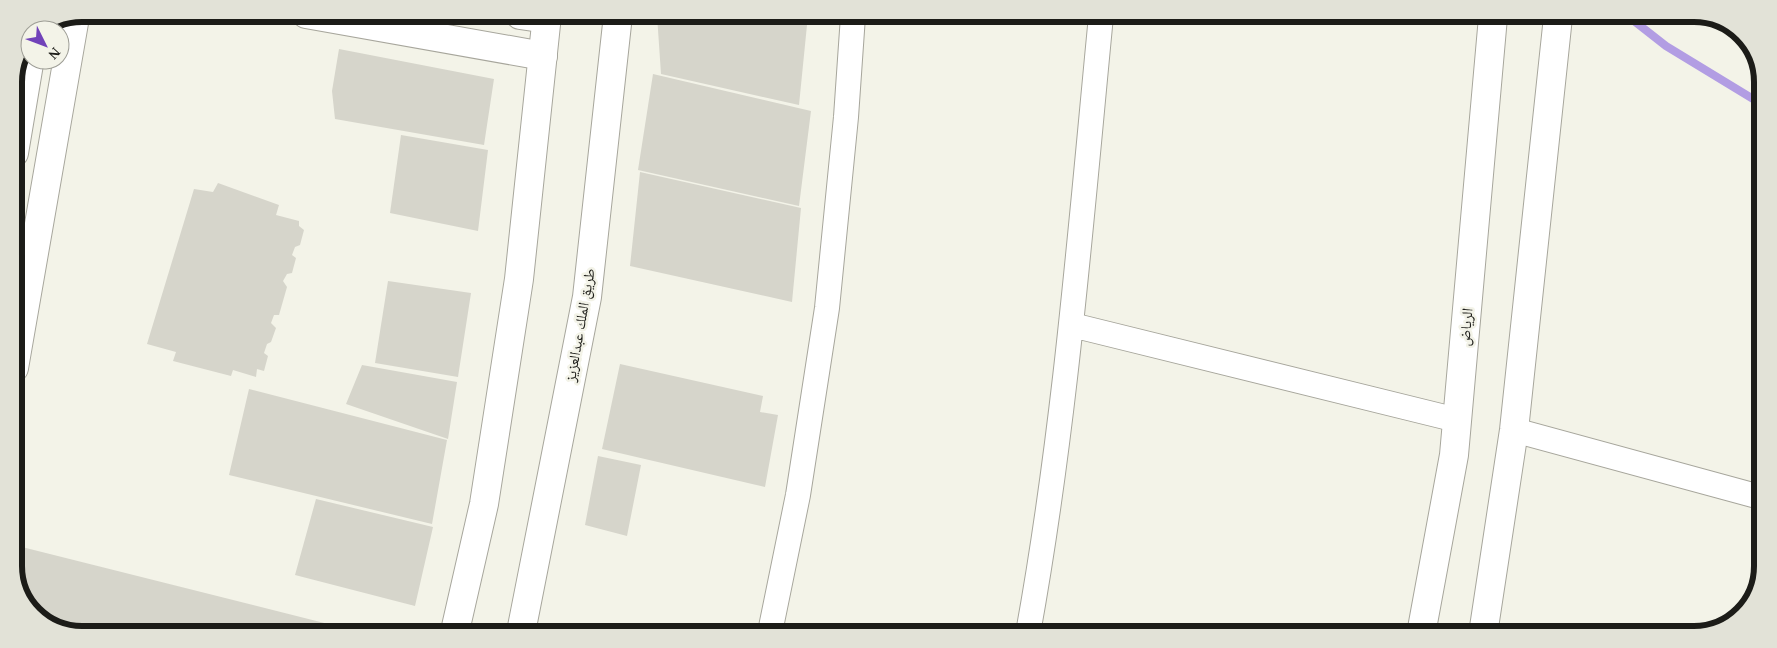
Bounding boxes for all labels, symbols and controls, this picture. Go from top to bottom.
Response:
north arrow [20,20,70,70]
text: N [45,45,63,62]
street label: طريق الملك عبدالعزيز [562,267,600,384]
street label: الرياض [1456,307,1478,347]

